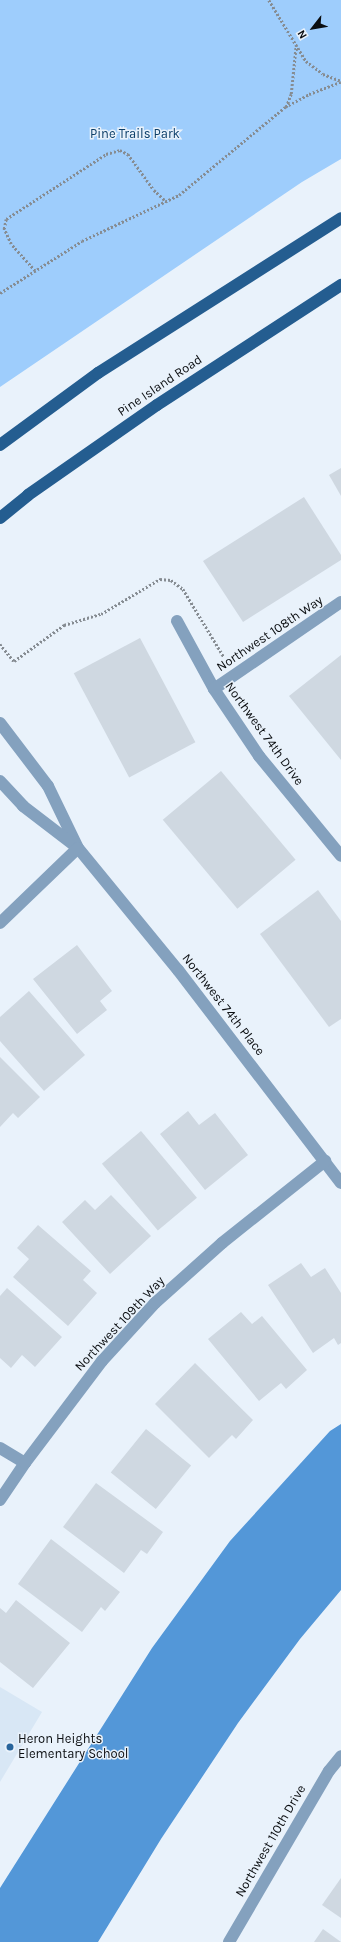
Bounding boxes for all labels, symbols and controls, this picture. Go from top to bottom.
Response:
north arrow [293,8,333,48]
text: N [295,28,310,41]
park label: Pine Trails Park [90,126,180,142]
street label: Pine Island Road [115,352,205,420]
street label: Northwest 108th Way [214,593,326,675]
street label: Northwest 74th Drive [221,679,307,789]
street label: Northwest 74th Place [178,951,268,1059]
street label: Northwest 109th Way [72,1273,168,1375]
place label: Heron Heights Elementary School [18,1732,128,1763]
marker: Heron Heights Elementary School [5,1742,15,1752]
street label: Northwest 110th Drive [233,1782,309,1900]

